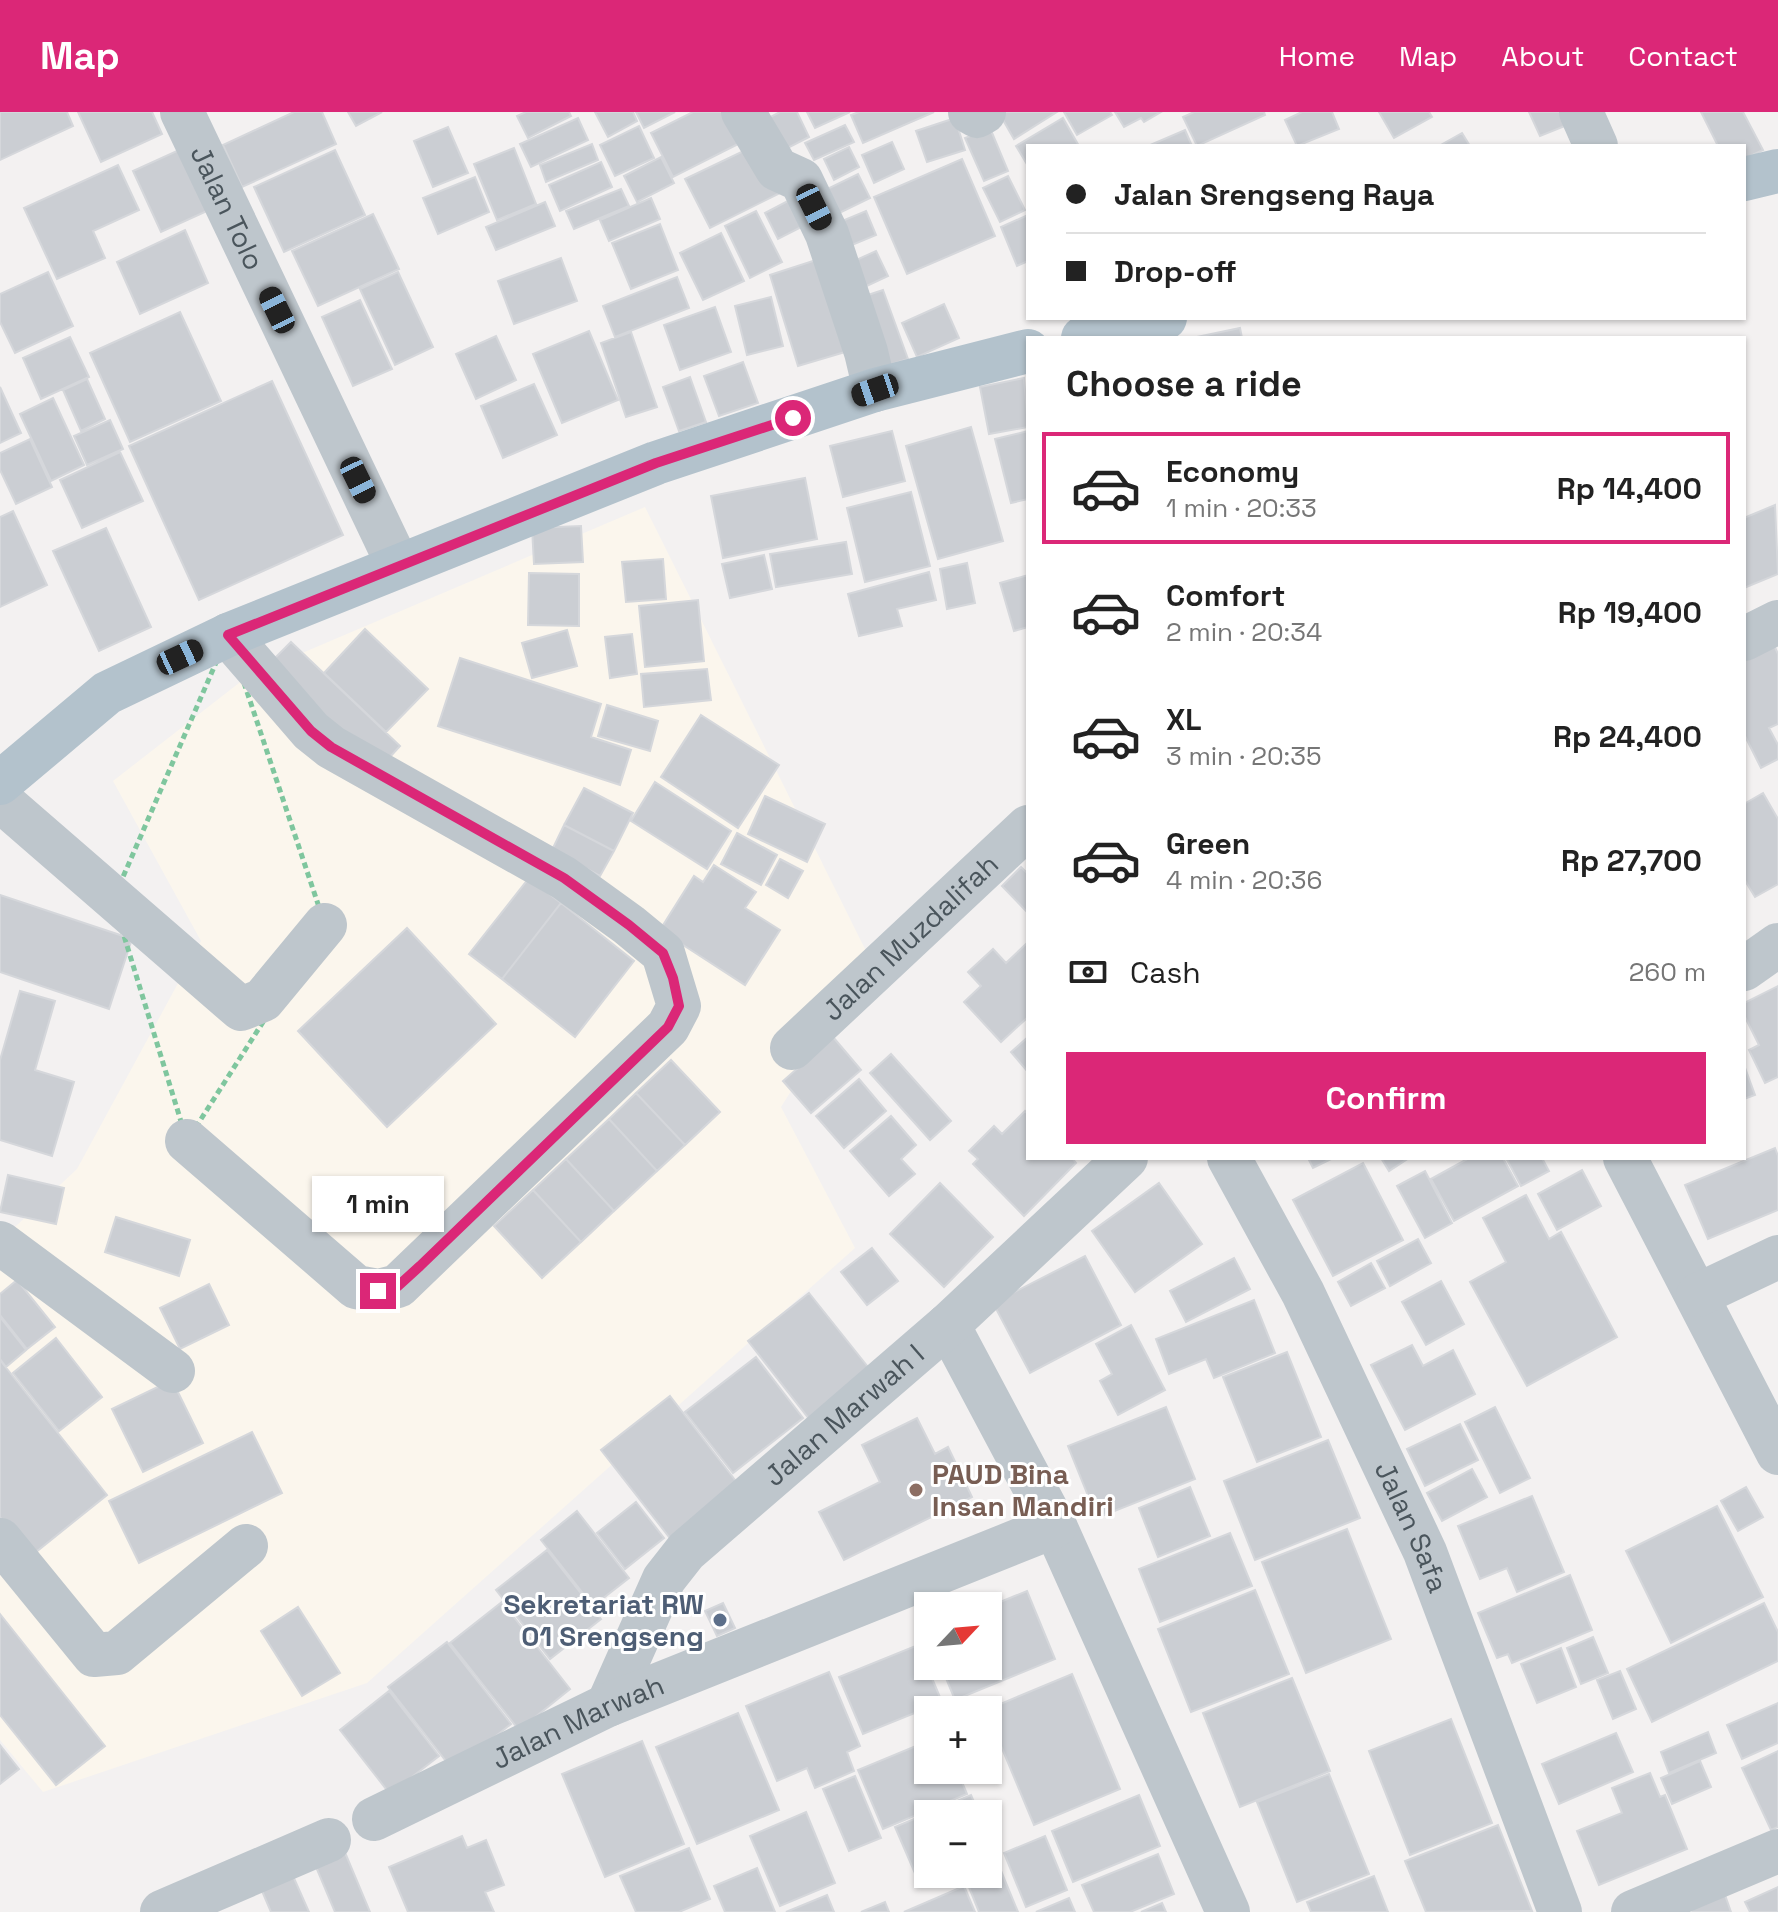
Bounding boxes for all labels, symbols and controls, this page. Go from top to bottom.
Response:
text: Map [40,32,120,80]
text: Home [1279,38,1355,74]
text: Map [1399,38,1457,74]
text: About [1501,38,1584,74]
text: Contact [1628,38,1738,74]
street label: Jalan Tolo [183,140,273,276]
text: Jalan Srengseng Raya [1114,175,1434,214]
car [793,180,835,234]
text: Drop-off [1114,252,1237,291]
car [256,283,298,337]
text: Choose a ride [1066,361,1302,407]
car [848,371,902,409]
route start [775,400,811,436]
icon: car [1070,452,1142,524]
text: Economy [1166,452,1299,491]
car [337,453,379,507]
text: Rp 14,400 [1557,469,1702,508]
text: 1 min · 20:33 [1166,491,1317,525]
icon: car [1070,576,1142,648]
text: Comfort [1166,576,1285,615]
text: Rp 19,400 [1558,593,1702,632]
text: 2 min · 20:34 [1166,615,1322,649]
car [153,636,207,678]
icon: car [1070,700,1142,772]
text: XL [1166,700,1202,739]
text: Rp 24,400 [1553,717,1702,756]
text: 3 min · 20:35 [1166,739,1321,773]
icon: car [1070,824,1142,896]
text: Green [1166,824,1250,863]
text: Rp 27,700 [1561,841,1702,880]
street label: Jalan Muzdalifah [815,846,1006,1028]
text: 4 min · 20:36 [1166,863,1322,897]
icon: cash [1066,950,1110,994]
text: Cash [1130,953,1201,992]
text: 260 m [1629,955,1706,989]
button: Confirm [1066,1052,1706,1144]
callout: 1 min [312,1175,444,1231]
text: 1 min [346,1187,410,1221]
route end [360,1273,396,1309]
street label: Jalan Marwah I [756,1336,931,1494]
street label: Jalan Safa [1367,1455,1457,1597]
place label: PAUD Bina Insan Mandiri [932,1456,1114,1524]
marker: PAUD Bina Insan Mandiri [907,1481,925,1499]
place label: Sekretariat RW 01 Srengseng [503,1586,704,1654]
north arrow [914,1592,1002,1680]
map controls [914,1592,1002,1888]
marker: Sekretariat RW 01 Srengseng [711,1611,729,1629]
street label: Jalan Marwah [486,1667,669,1777]
button: + [914,1696,1002,1784]
button: − [914,1800,1002,1888]

